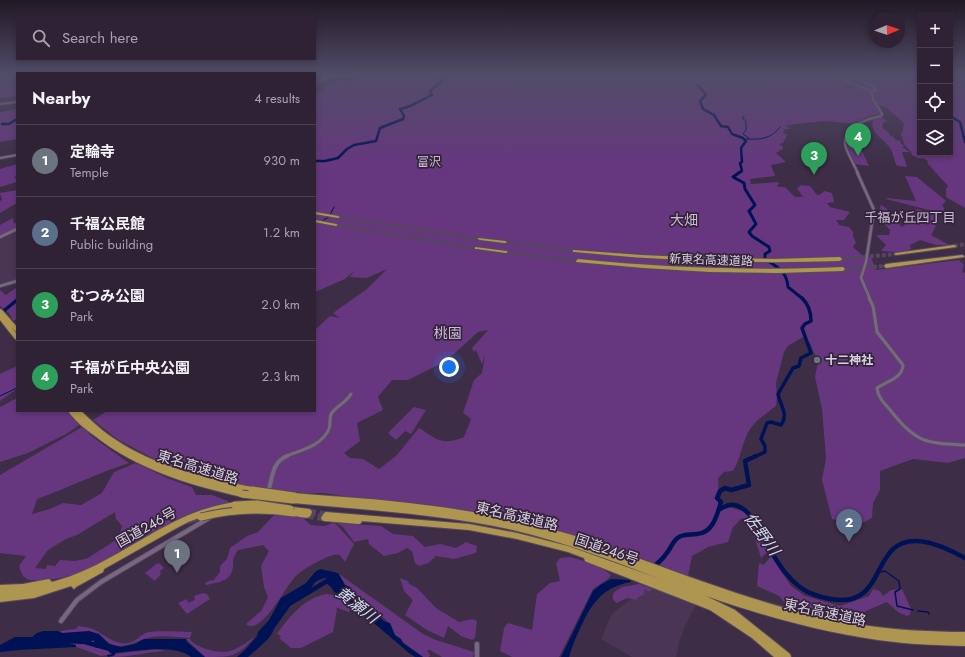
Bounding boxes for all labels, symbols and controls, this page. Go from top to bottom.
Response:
north arrow [869,12,905,48]
map controls [917,12,953,156]
button: + [917,12,953,48]
search box [16,16,316,60]
icon: search [30,27,52,49]
text: Search here [62,27,138,49]
button: − [917,48,953,84]
button: locate [917,84,953,120]
text: Nearby [32,86,90,110]
text: 4 results [254,89,300,108]
button: layers [917,120,953,156]
pin: 4 [845,123,871,156]
text: 定輪寺 [70,141,115,163]
pin: 3 [801,142,827,175]
text: 1 [42,151,48,170]
text: 930 m [264,151,300,170]
district label: 富沢 [417,153,441,171]
text: Temple [70,163,109,182]
district label: 千福が丘四丁目 [864,208,956,227]
district label: 大畑 [670,210,698,230]
text: 千福公民館 [70,213,145,235]
text: 2 [41,223,49,242]
text: 1.2 km [263,223,300,242]
text: Public building [70,235,153,254]
street label: 新東名高速道路 [669,250,753,270]
text: むつみ公園 [70,285,145,307]
text: 3 [41,295,49,314]
text: 2.0 km [261,295,300,314]
text: Park [70,307,93,326]
district label: 桃園 [434,323,462,343]
place label: 十二神社 [825,351,873,369]
marker: 十二神社 [812,355,822,365]
text: 千福が丘中央公園 [70,357,190,379]
your location [439,357,459,377]
text: 4 [40,367,50,386]
text: 2.3 km [262,367,300,386]
text: Park [70,379,93,398]
street label: 東名高速道路 [155,445,241,489]
street label: 東名高速道路 [474,497,560,535]
street label: 国道246号 [112,502,180,552]
water label: 佐野川 [739,508,787,562]
pin: 2 [836,509,862,542]
street label: 国道246号 [572,529,642,569]
pin: 1 [164,540,190,573]
water label: 黄瀬川 [331,581,385,630]
street label: 東名高速道路 [782,593,868,631]

